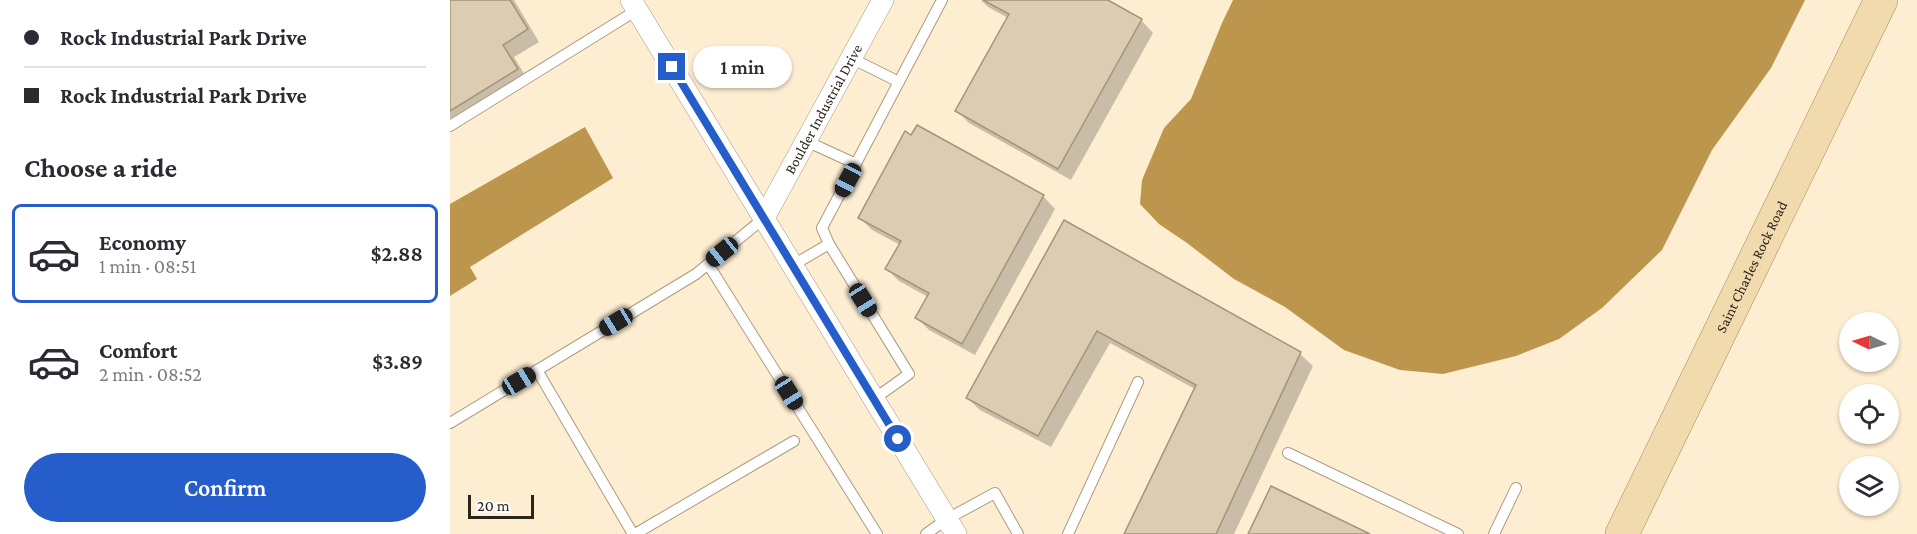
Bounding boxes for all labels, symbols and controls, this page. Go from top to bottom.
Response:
text: Rock Industrial Park Drive [60,25,307,50]
street label: Boulder Industrial Drive [782,41,865,177]
callout: 1 min [693,46,792,88]
route end [658,53,685,80]
text: 1 min [720,56,765,78]
text: Rock Industrial Park Drive [60,83,307,108]
text: Choose a ride [24,153,177,183]
car [832,160,864,200]
street label: Saint Charles Rock Road [1713,198,1790,335]
icon: car [27,227,81,281]
text: Economy [99,230,186,255]
car [702,234,742,270]
text: $2.88 [371,241,423,266]
text: 1 min · 08:51 [99,255,196,277]
car [846,280,880,320]
car [596,305,636,339]
north arrow [1839,312,1899,372]
map controls [1839,312,1899,516]
icon: car [27,335,81,389]
text: Comfort [99,338,177,363]
text: $3.89 [372,349,423,374]
text: 2 min · 08:52 [99,363,202,385]
car [499,364,539,398]
car [772,373,806,413]
button: locate [1839,384,1899,444]
route start [884,425,911,452]
button: Confirm [24,453,426,522]
button: layers [1839,456,1899,516]
scale bar [468,492,534,520]
text: 20 m [477,497,510,514]

